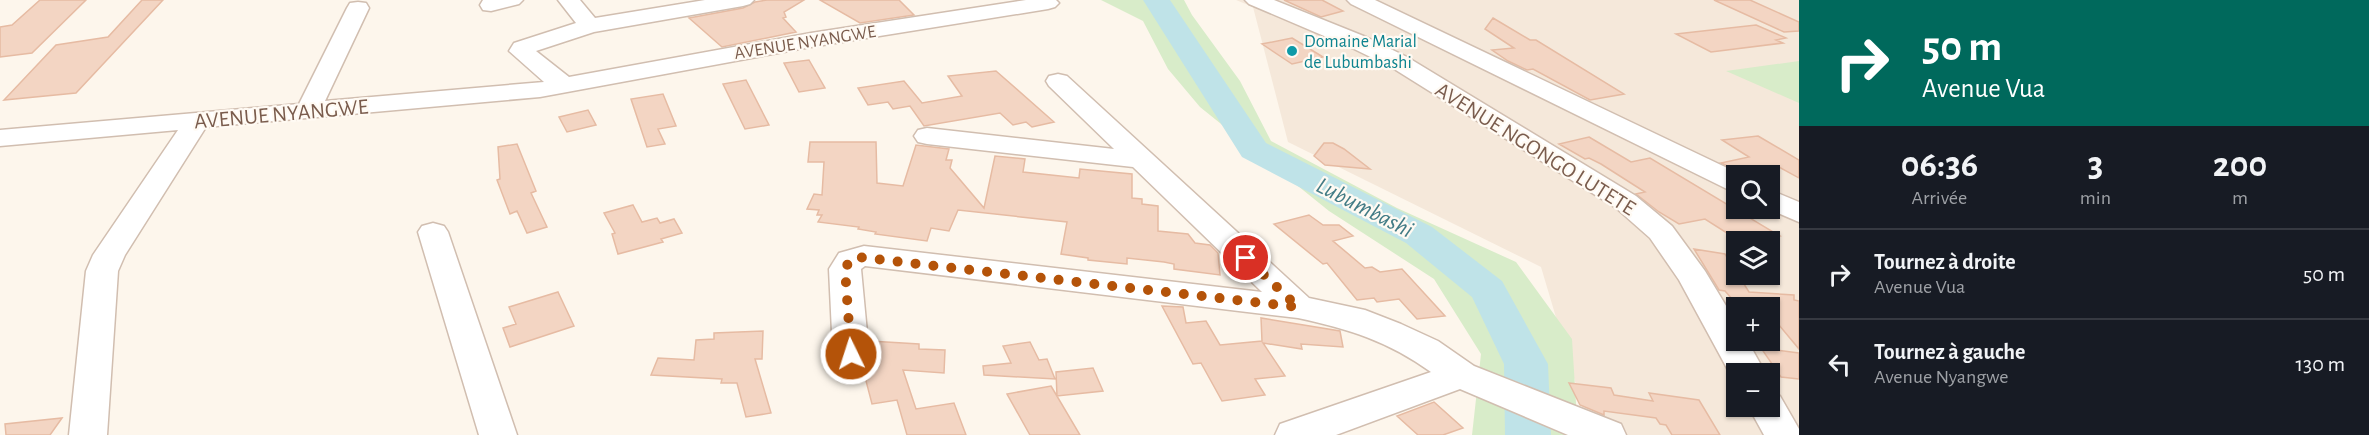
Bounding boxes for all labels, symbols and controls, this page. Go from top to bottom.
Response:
street label: AVENUE NYANGWE [733,23,877,63]
icon: right [1823,24,1901,102]
text: 50 m [1922,26,2002,68]
place label: Domaine Marial de Lubumbashi [1304,33,1417,72]
marker: Domaine Marial de Lubumbashi [1285,44,1299,58]
text: Avenue Vua [1922,75,2045,102]
street label: AVENUE NGONGO LUTETE [1432,78,1640,220]
street label: AVENUE NYANGWE [193,95,369,133]
text: 06:36 [1901,147,1978,183]
text: 3 [2088,147,2103,183]
text: 200 [2213,147,2267,183]
map controls [1726,165,1780,417]
button: search [1726,165,1780,219]
water label: Lubumbashi [1312,173,1417,242]
text: Arrivée [1912,188,1967,208]
text: min [2080,188,2111,208]
text: m [2232,188,2248,208]
button: layers [1726,231,1780,285]
pin [1220,232,1271,283]
icon: arrive [1229,241,1262,274]
text: Tournez à droite [1874,251,2016,273]
icon: right [1823,258,1856,291]
text: 50 m [2303,263,2345,285]
text: Avenue Vua [1874,277,1965,297]
button: + [1726,297,1780,351]
position arrow [819,322,883,386]
text: Tournez à gauche [1874,341,2025,363]
icon: left [1823,348,1856,381]
text: 130 m [2296,353,2345,375]
button: − [1726,363,1780,417]
text: Avenue Nyangwe [1874,367,2008,387]

